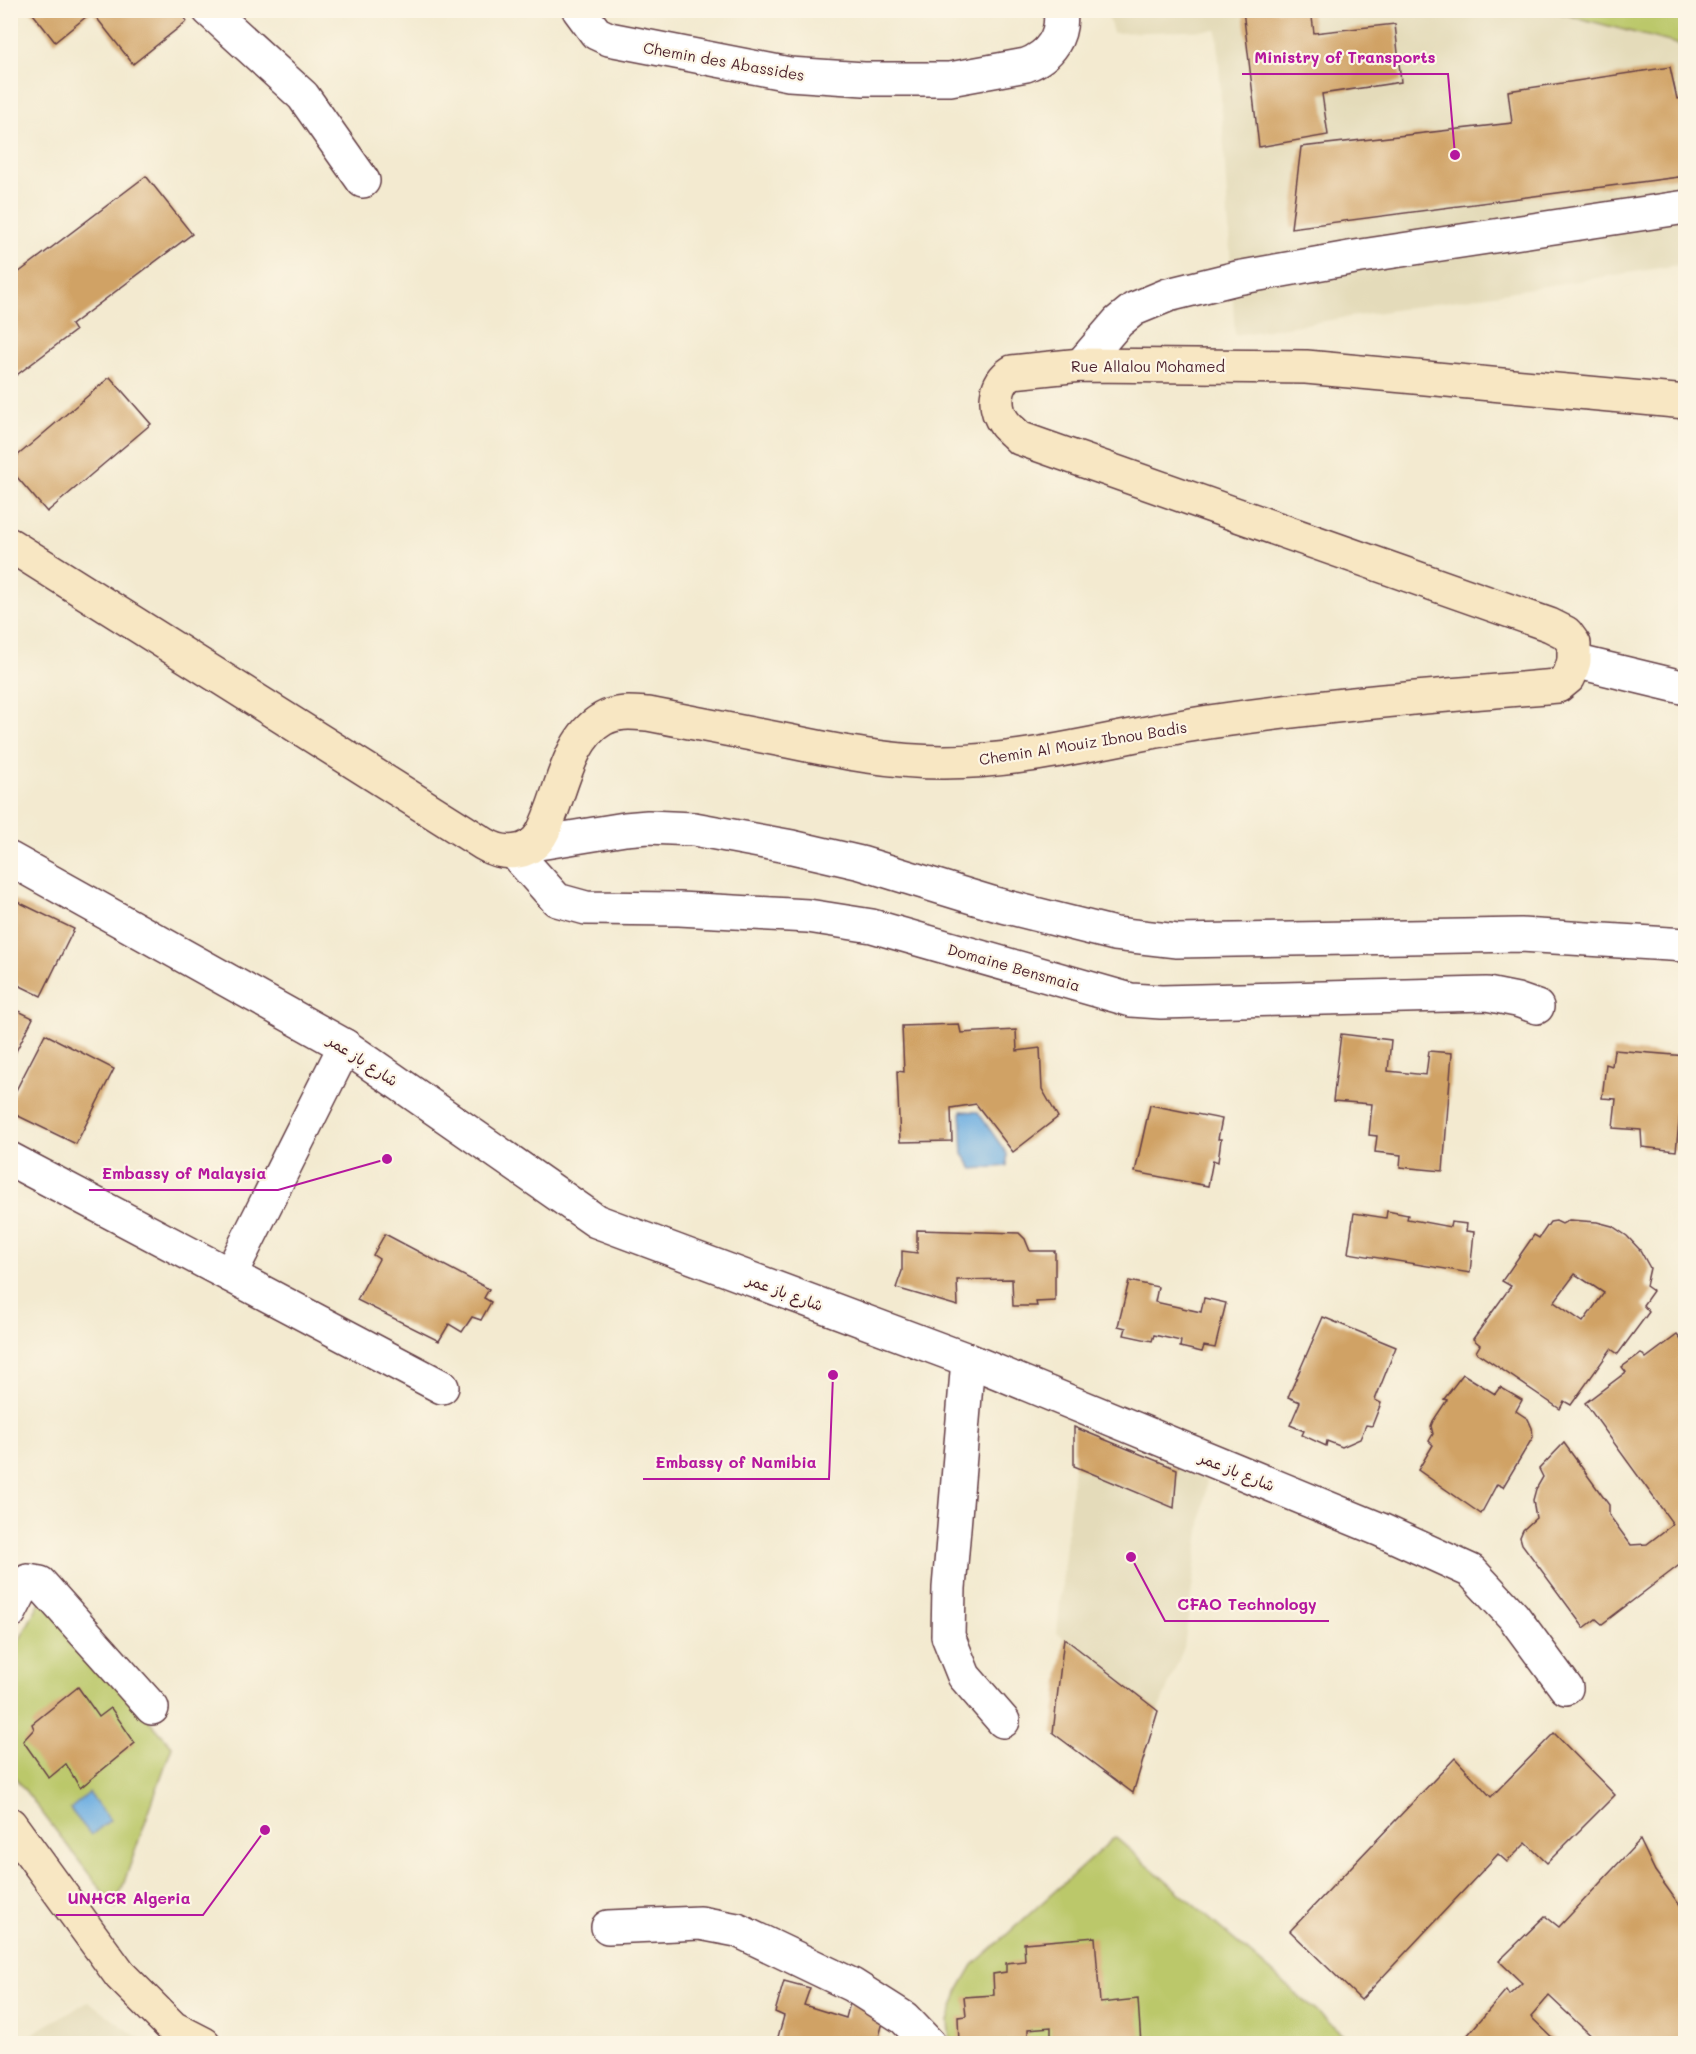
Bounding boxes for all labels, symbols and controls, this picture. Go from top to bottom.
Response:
street label: Chemin des Abassides [642,37,806,85]
callout: Ministry of Transports [1242,40,1448,74]
text: Ministry of Transports [1254,46,1436,67]
street label: Rue Allalou Mohamed [1071,356,1225,376]
street label: Chemin Al Mouiz Ibnou Badis [978,717,1188,769]
street label: Domaine Bensmaia [945,939,1083,995]
street label: شارع باز عمر [322,1029,402,1091]
callout: Embassy of Malaysia [89,1156,278,1190]
text: Embassy of Malaysia [102,1162,267,1183]
street label: شارع باز عمر [742,1268,826,1316]
callout: Embassy of Namibia [643,1445,829,1479]
street label: شارع باز عمر [1194,1446,1278,1496]
text: Embassy of Namibia [655,1451,817,1472]
callout: CFAO Technology [1165,1587,1329,1621]
text: CFAO Technology [1177,1593,1317,1614]
callout: UNHCR Algeria [56,1881,203,1915]
text: UNHCR Algeria [67,1887,191,1908]

